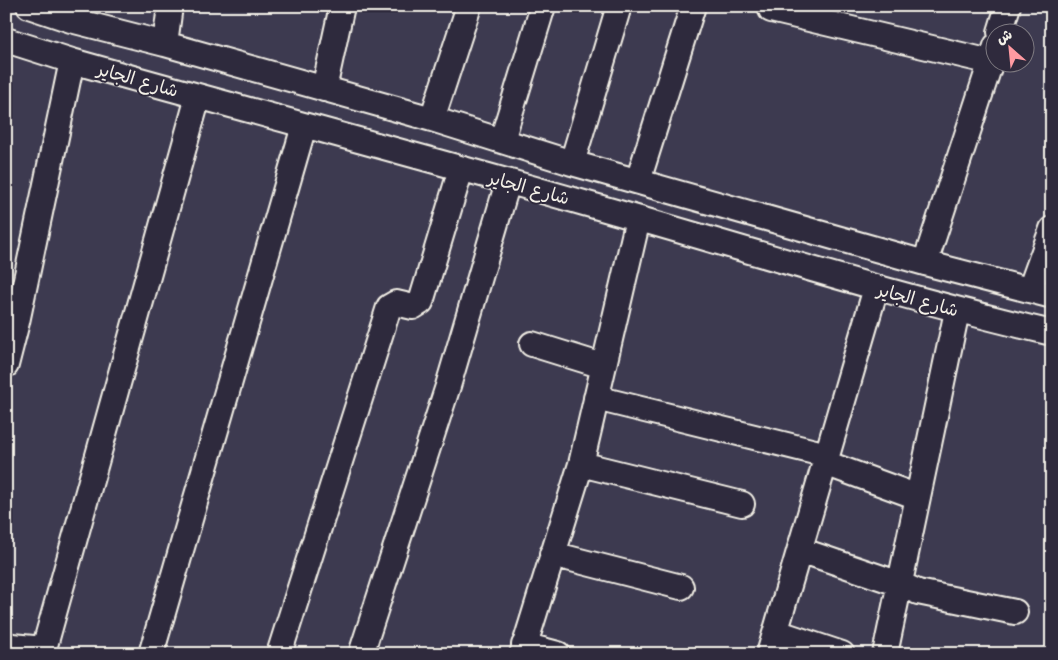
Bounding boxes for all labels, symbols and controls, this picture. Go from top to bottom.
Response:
north arrow [986,22,1036,72]
text: ش [994,26,1015,48]
street label: شارع الجاير [93,58,181,103]
street label: شارع الجاير [484,167,572,210]
street label: شارع الجاير [873,279,961,322]

